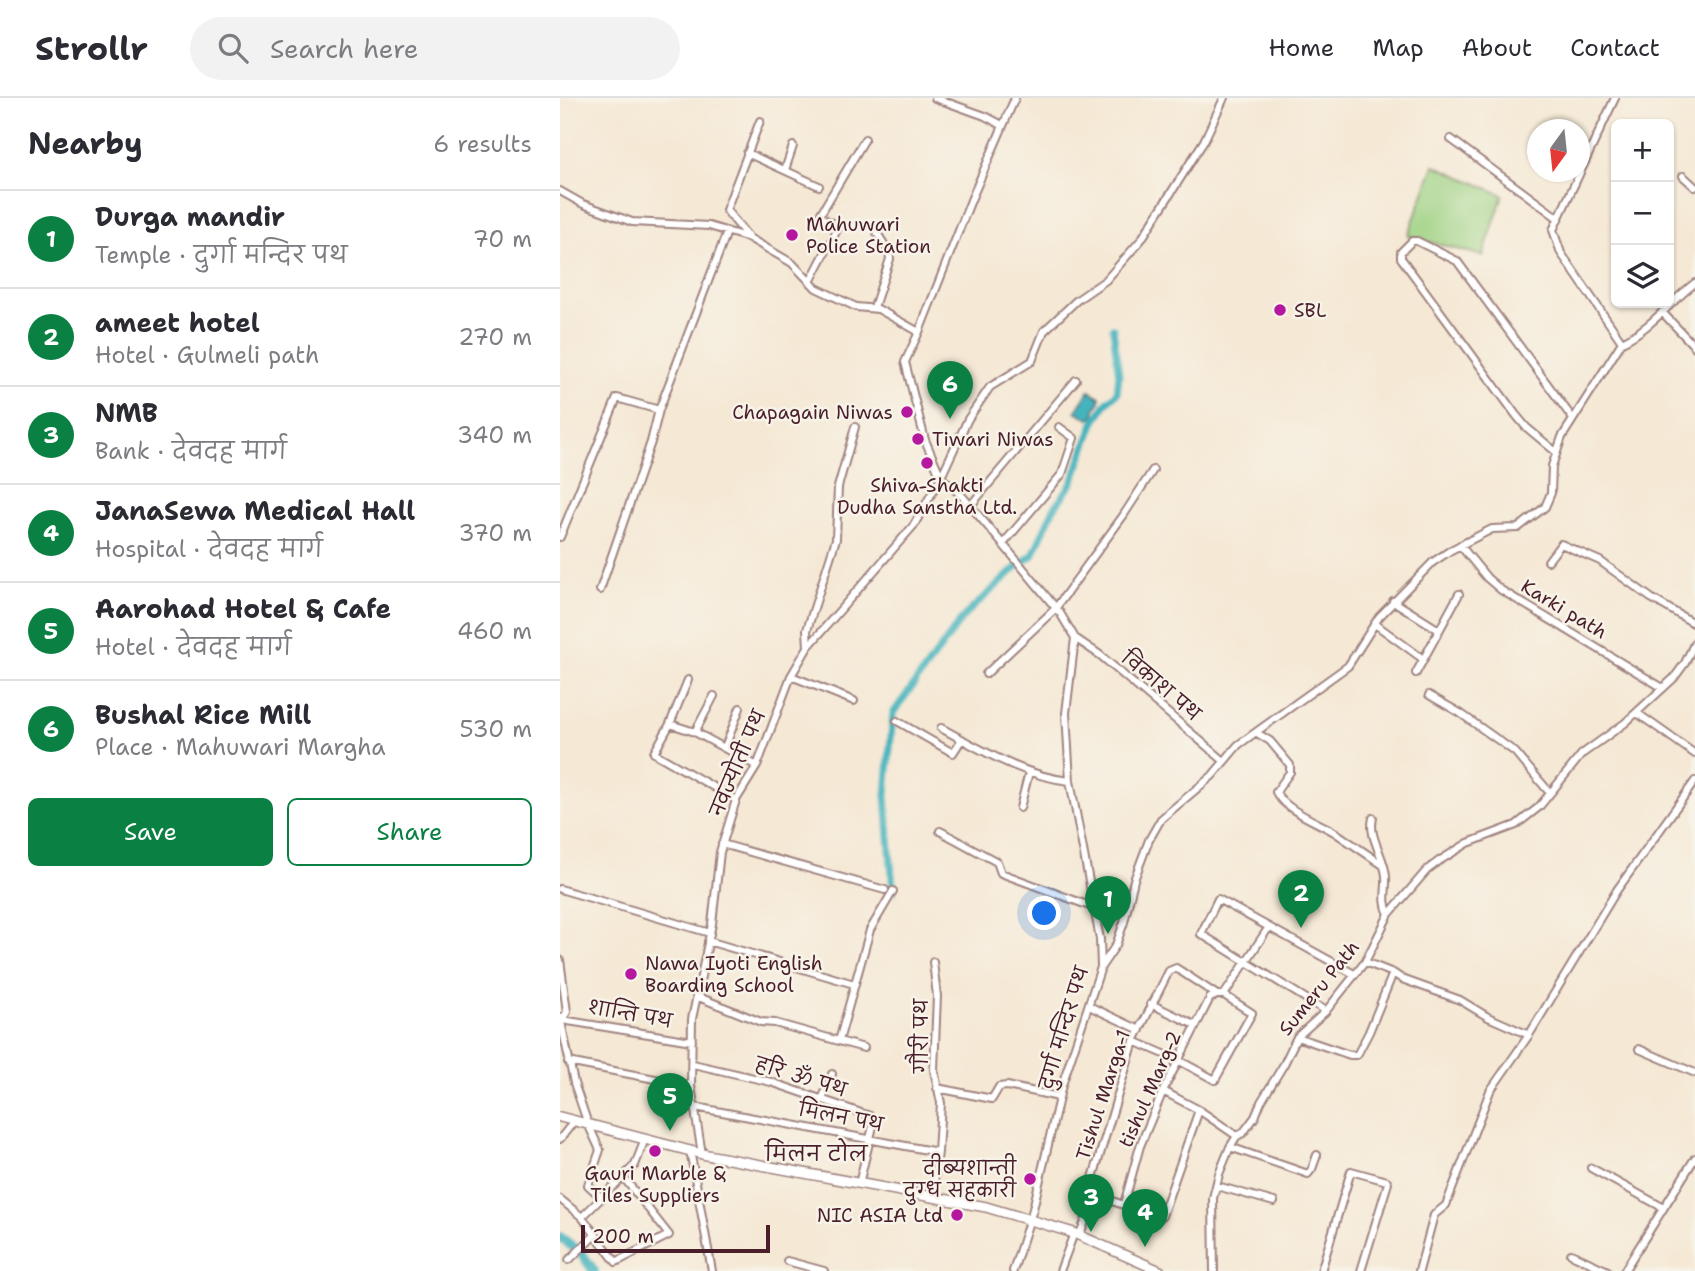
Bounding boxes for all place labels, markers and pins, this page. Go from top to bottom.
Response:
place label: Mahuwari Police Station [806,212,931,259]
marker: Mahuwari Police Station [784,227,800,243]
place label: SBL [1294,298,1326,323]
marker: SBL [1272,302,1288,318]
pin: 6 [927,361,973,419]
place label: Chapagain Niwas [732,400,893,425]
marker: Chapagain Niwas [899,404,915,420]
place label: Tiwari Niwas [932,427,1054,452]
marker: Tiwari Niwas [910,431,926,447]
marker: Shiva-Shakti Dudha Sanstha Ltd. [919,455,935,471]
place label: Shiva-Shakti Dudha Sanstha Ltd. [837,473,1017,520]
pin: 2 [1278,870,1324,928]
pin: 1 [1085,876,1131,934]
place label: Nawa Iyoti English Boarding School [645,951,823,998]
marker: Nawa Iyoti English Boarding School [623,966,639,982]
pin: 5 [647,1073,693,1131]
marker: Gauri Marble & Tiles Suppliers [647,1143,663,1159]
place label: दीब्यशान्ती दुग्ध सहकारी [903,1153,1017,1204]
place label: Gauri Marble & Tiles Suppliers [585,1161,727,1208]
marker: दीब्यशान्ती दुग्ध सहकारी [1022,1171,1038,1187]
pin: 3 [1068,1174,1114,1232]
pin: 4 [1122,1189,1168,1247]
place label: NIC ASIA Ltd [817,1203,943,1228]
marker: NIC ASIA Ltd [949,1207,965,1223]

